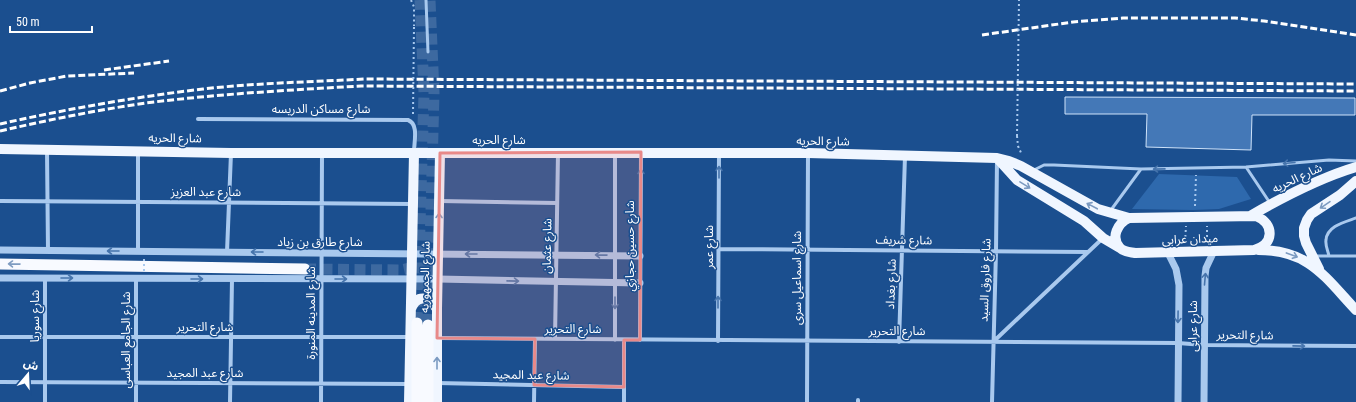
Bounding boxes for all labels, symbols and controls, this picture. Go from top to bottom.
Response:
scale bar [10,8,92,34]
text: 50 m [16,15,40,29]
street label: شارع مساكن الدريسه [272,102,370,118]
street label: شارع الحريه [148,131,202,147]
street label: شارع الحريه [472,133,526,149]
street label: شارع الحريه [796,134,850,150]
street label: شارع الحريه [1270,160,1325,197]
one-way arrow [1283,160,1296,167]
one-way arrow [1153,165,1166,173]
one-way arrow [715,166,723,179]
one-way arrow [637,169,645,182]
one-way arrow [1019,181,1030,189]
street label: شارع عبد العزيز [170,185,241,201]
street label: شارع حسين حجازي [623,200,640,292]
one-way arrow [1086,201,1098,209]
one-way arrow [1320,201,1331,209]
one-way arrow [435,213,443,226]
street label: شارع عثمان [540,218,556,274]
street label: شارع عمر [702,225,718,270]
street label: شارع اسماعيل سرى [790,231,806,325]
street label: ميدان عرابى [1162,231,1218,247]
street label: شارع شريف [875,233,932,249]
street label: شارع طارق بن زياد [277,235,363,251]
street label: شارع فاروق السيد [977,238,995,322]
street label: شارع الجمهوريه [417,241,435,313]
one-way arrow [107,247,120,255]
one-way arrow [251,249,264,256]
one-way arrow [465,250,478,258]
one-way arrow [595,251,608,259]
one-way arrow [1286,252,1299,259]
street label: شارع بغداد [883,258,901,310]
one-way arrow [8,260,21,268]
street label: شارع المدينه المنورة [304,266,320,360]
one-way arrow [1201,273,1208,286]
one-way arrow [60,274,73,282]
one-way arrow [190,275,203,283]
one-way arrow [334,275,347,283]
one-way arrow [506,277,519,285]
street label: شارع سوريا [28,290,44,342]
street label: شارع الجامع العباسى [119,292,135,388]
one-way arrow [611,296,619,309]
one-way arrow [714,296,722,309]
street label: شارع عرابى [1186,300,1202,352]
one-way arrow [1174,310,1182,323]
street label: شارع التحرير [176,320,233,336]
street label: شارع التحرير [544,322,601,338]
street label: شارع التحرير [868,324,925,340]
street label: شارع التحرير [1215,327,1274,344]
one-way arrow [1292,342,1305,350]
north arrow [8,354,48,394]
text: ش [22,356,40,374]
one-way arrow [433,357,441,370]
street label: شارع عبد المجيد [167,366,243,382]
street label: شارع عبد المجيد [492,367,570,385]

